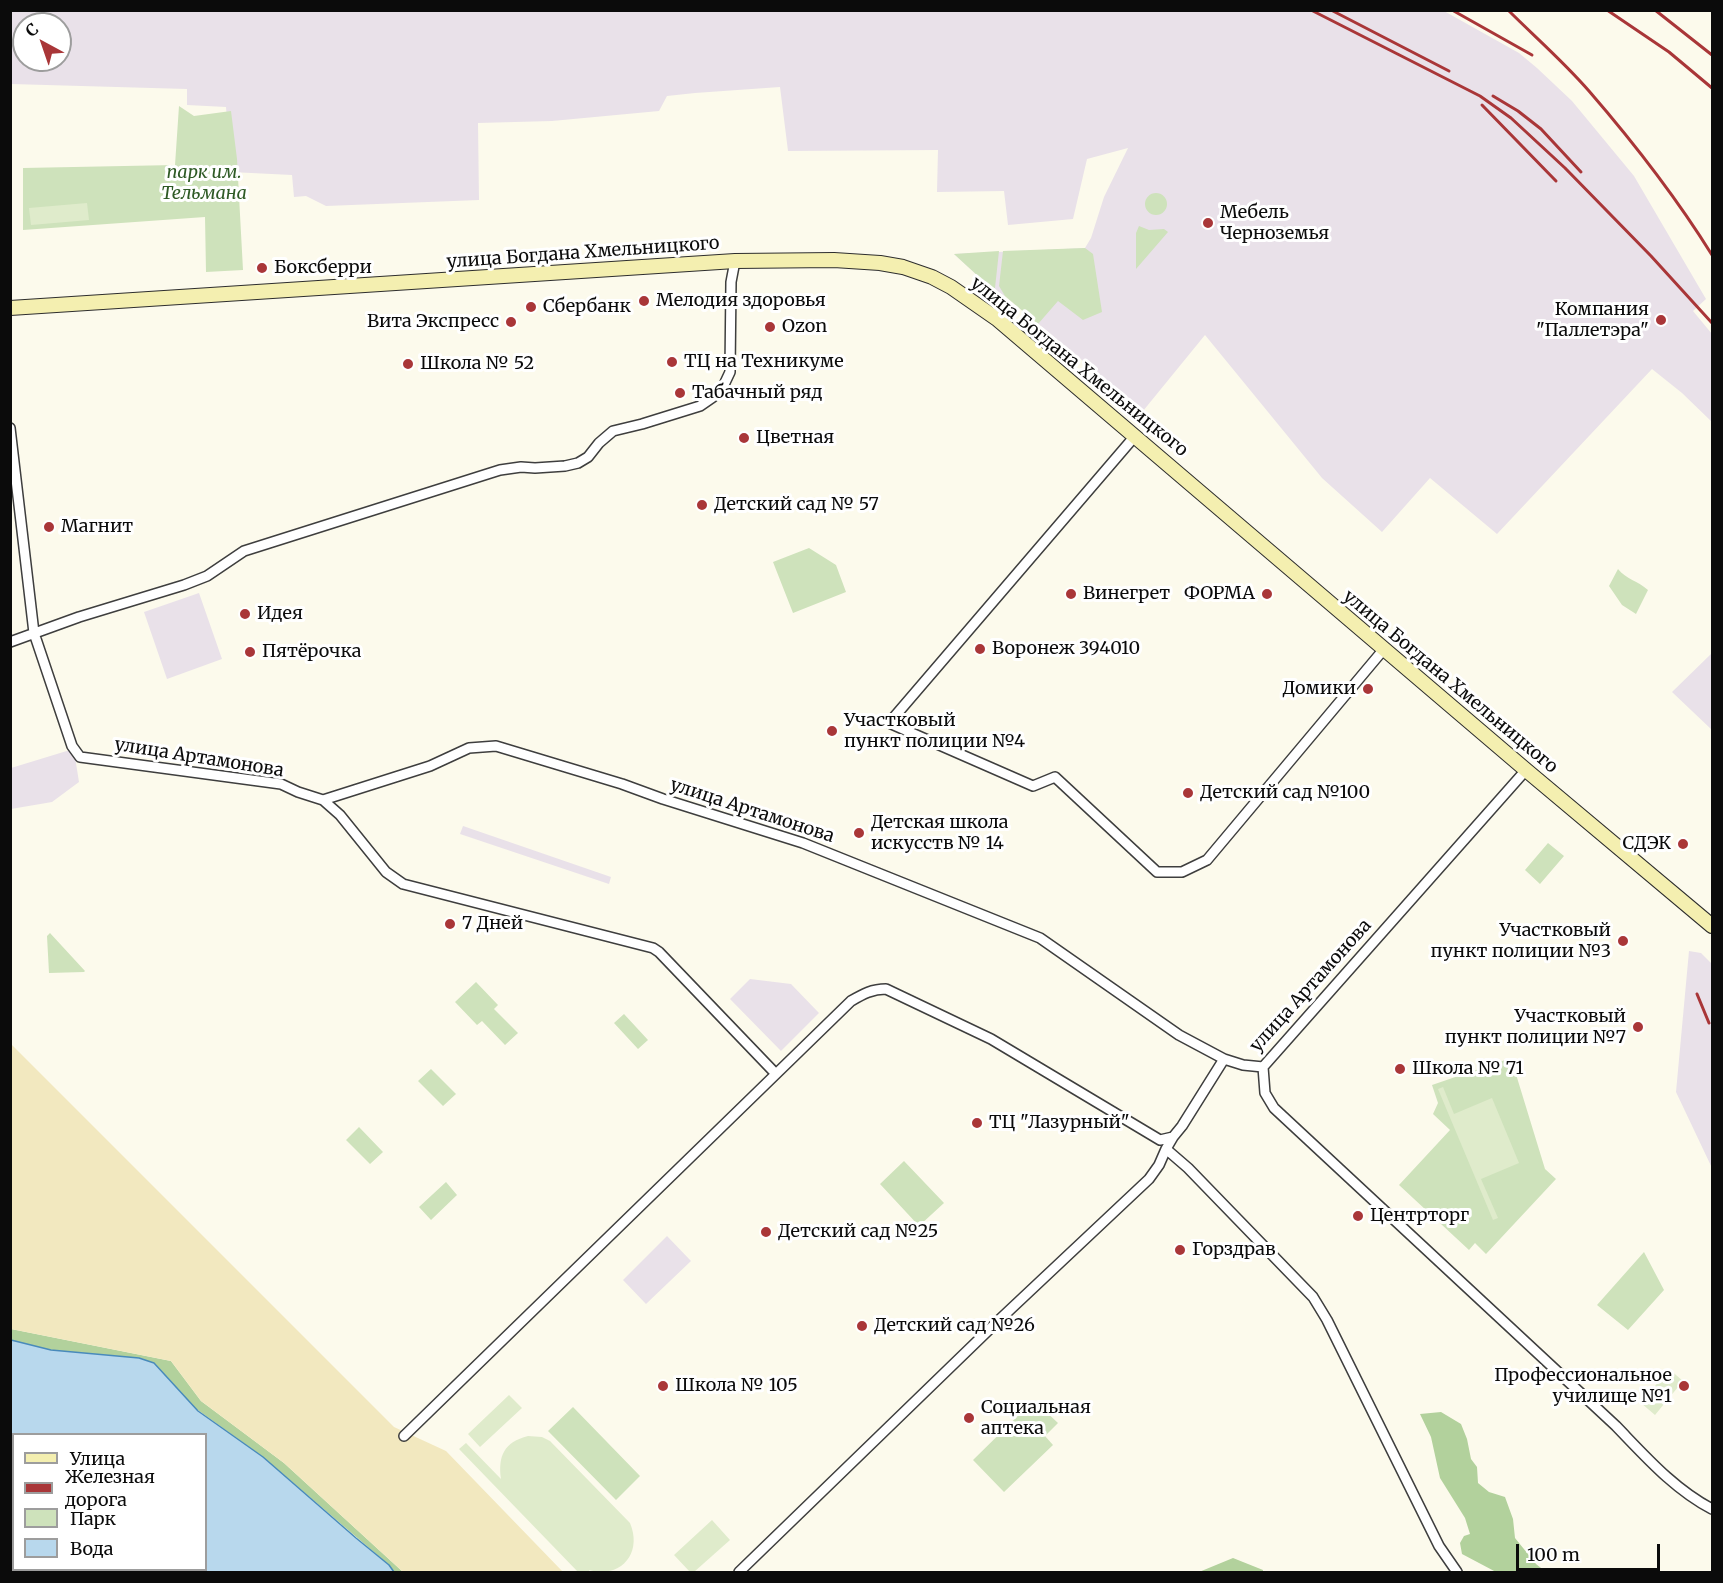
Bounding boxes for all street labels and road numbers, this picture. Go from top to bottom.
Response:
street label: улица Богдана Хмельницкого [446,233,720,273]
street label: улица Богдана Хмельницкого [966,273,1192,461]
street label: улица Богдана Хмельницкого [1338,586,1562,778]
street label: улица Артамонова [113,734,285,782]
street label: улица Артамонова [667,774,837,848]
street label: улица Артамонова [1246,915,1376,1057]

